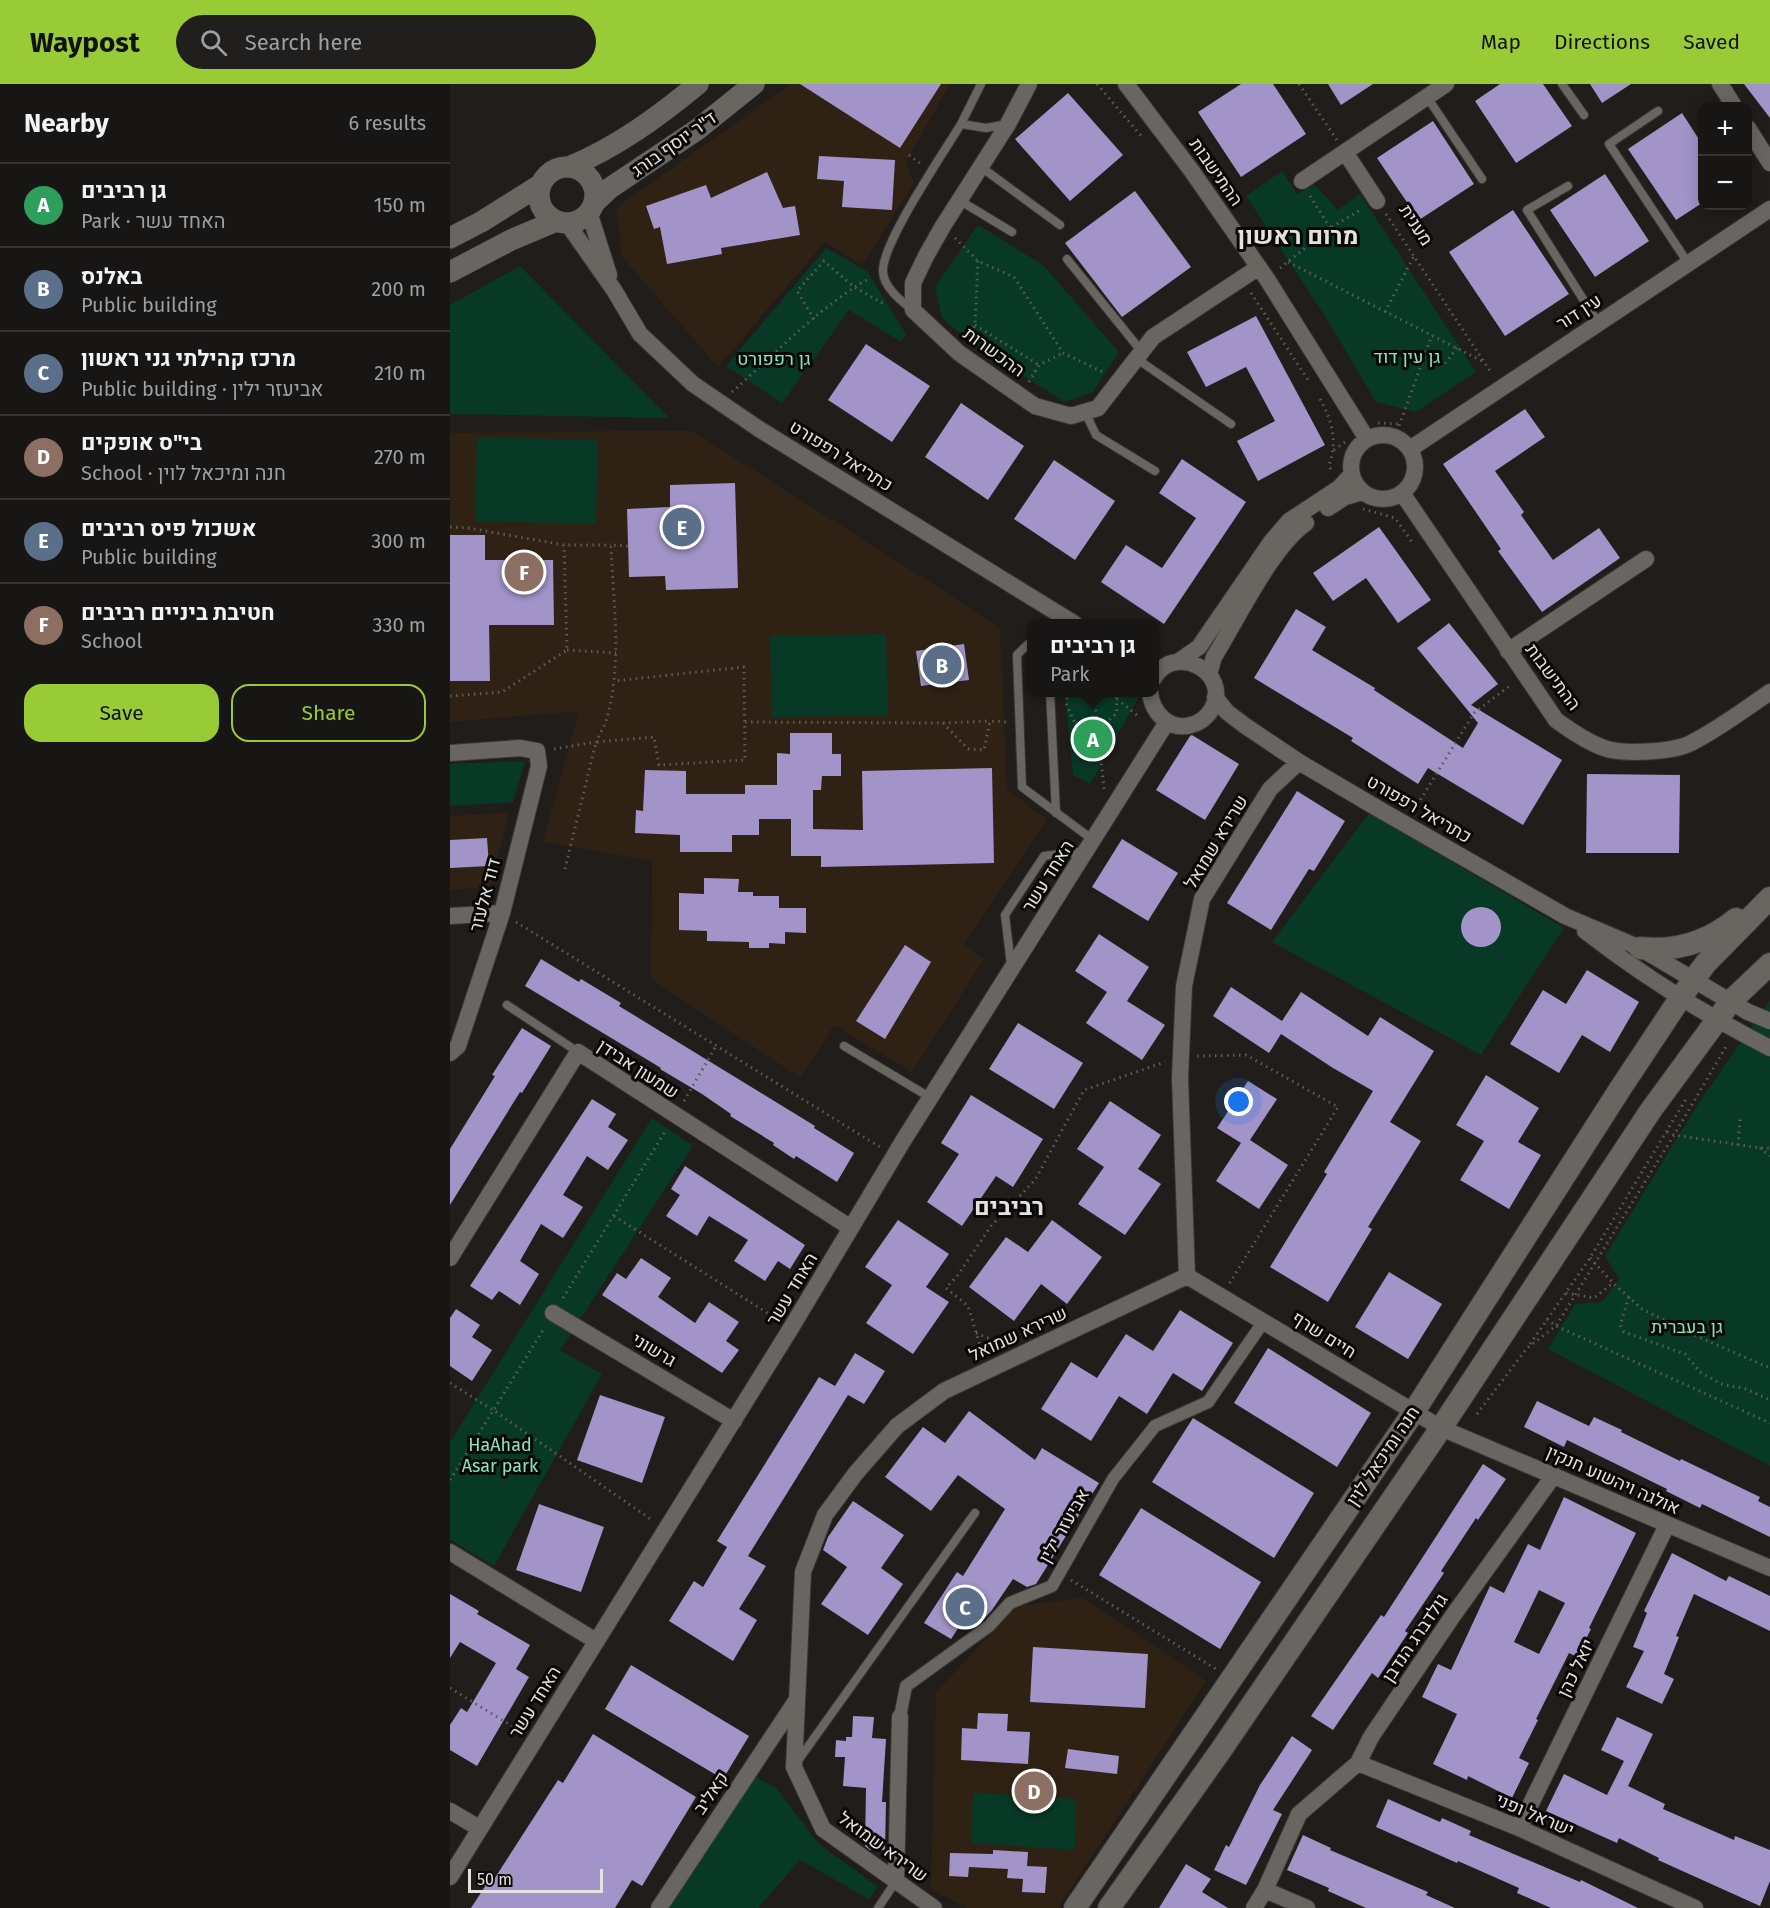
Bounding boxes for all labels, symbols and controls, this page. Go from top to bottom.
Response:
search box [176,15,596,69]
text: Waypost [30,26,140,59]
icon: search [197,26,230,59]
text: Search here [245,29,362,56]
text: Map [1481,29,1521,55]
text: Directions [1554,29,1650,55]
text: Saved [1683,29,1740,55]
map controls [1698,102,1752,210]
button: + [1698,102,1752,156]
street label: ד"ר יוסף בורג [627,107,721,181]
text: Nearby [24,108,109,139]
text: 6 results [349,111,426,135]
street label: ההתישבות [1185,134,1247,210]
button: − [1698,156,1752,210]
text: גן רביבים [81,177,167,204]
text: A [38,193,49,217]
text: 150 m [374,193,426,217]
street label: מענית [1395,200,1437,250]
text: Park · האחד עשר [81,209,225,233]
district label: מרום ראשון [1238,222,1358,250]
text: באלנס [81,263,143,290]
text: B [37,277,50,301]
text: 200 m [371,277,426,301]
street label: עין דור [1552,289,1606,335]
text: Public building [81,293,217,317]
street label: ההכשרות [959,322,1029,382]
text: מרכז קהילתי גני ראשון [81,345,296,372]
park label: גן עין דוד [1374,346,1440,368]
park label: גן רפפורט [737,348,811,370]
text: C [38,361,49,385]
text: 210 m [374,361,426,385]
text: Public building · אביעזר ילין [81,377,323,401]
street label: כתריאל רפפורט [785,416,897,496]
text: בי"ס אופקים [81,429,202,456]
text: D [37,445,50,469]
text: 270 m [374,445,426,469]
text: School · חנה ומיכאל לוין [81,461,286,485]
pin: E [662,504,702,550]
text: אשכול פיס רביבים [81,515,257,542]
text: E [38,529,49,553]
text: 300 m [371,529,426,553]
text: Public building [81,545,217,569]
pin: F [504,550,544,594]
text: חטיבת ביניים רביבים [81,599,275,626]
text: F [39,613,48,637]
text: 330 m [372,613,426,637]
popup [1027,619,1159,697]
text: School [81,629,142,653]
text: גן רביבים [1050,632,1136,659]
street label: ההתישבות [1521,639,1585,715]
pin: B [922,642,962,688]
text: Park [1050,662,1089,686]
button: Save [24,684,219,742]
button: Share [231,684,426,742]
pin: A [1074,716,1112,762]
street label: כתריאל רפפורט [1363,770,1475,848]
street label: שרירא שמואל [1179,791,1253,893]
street label: האחד עשר [1017,836,1079,916]
street label: דוד אלעזר [465,856,505,934]
street label: שמעון אבידן [593,1035,683,1103]
your location [1224,1087,1253,1116]
district label: רביבים [974,1193,1044,1221]
street label: האחד עשר [762,1249,822,1329]
street label: שרירא שמואל [966,1302,1070,1366]
street label: חיים שרף [1288,1307,1360,1363]
park label: גן בעברית [1651,1316,1723,1338]
street label: גרשוני [628,1328,680,1372]
street label: חנה ומיכאל לוין [1342,1402,1424,1510]
park label: HaAhad Asar park [462,1434,539,1477]
street label: אולגה ויהשוע חנקין [1543,1441,1683,1519]
street label: אביעזר ילין [1034,1485,1094,1567]
pin: C [946,1584,984,1630]
street label: גולדברג הנדבן [1377,1590,1453,1686]
street label: יואל כהן [1553,1635,1599,1701]
street label: האחד עשר [504,1662,566,1742]
street label: קאליב [689,1767,733,1819]
pin: D [1014,1768,1054,1814]
street label: ישראל ופני [1493,1789,1577,1841]
street label: שרירא שמואל [834,1807,932,1887]
scale bar [468,1866,603,1894]
text: 50 m [477,1870,512,1889]

